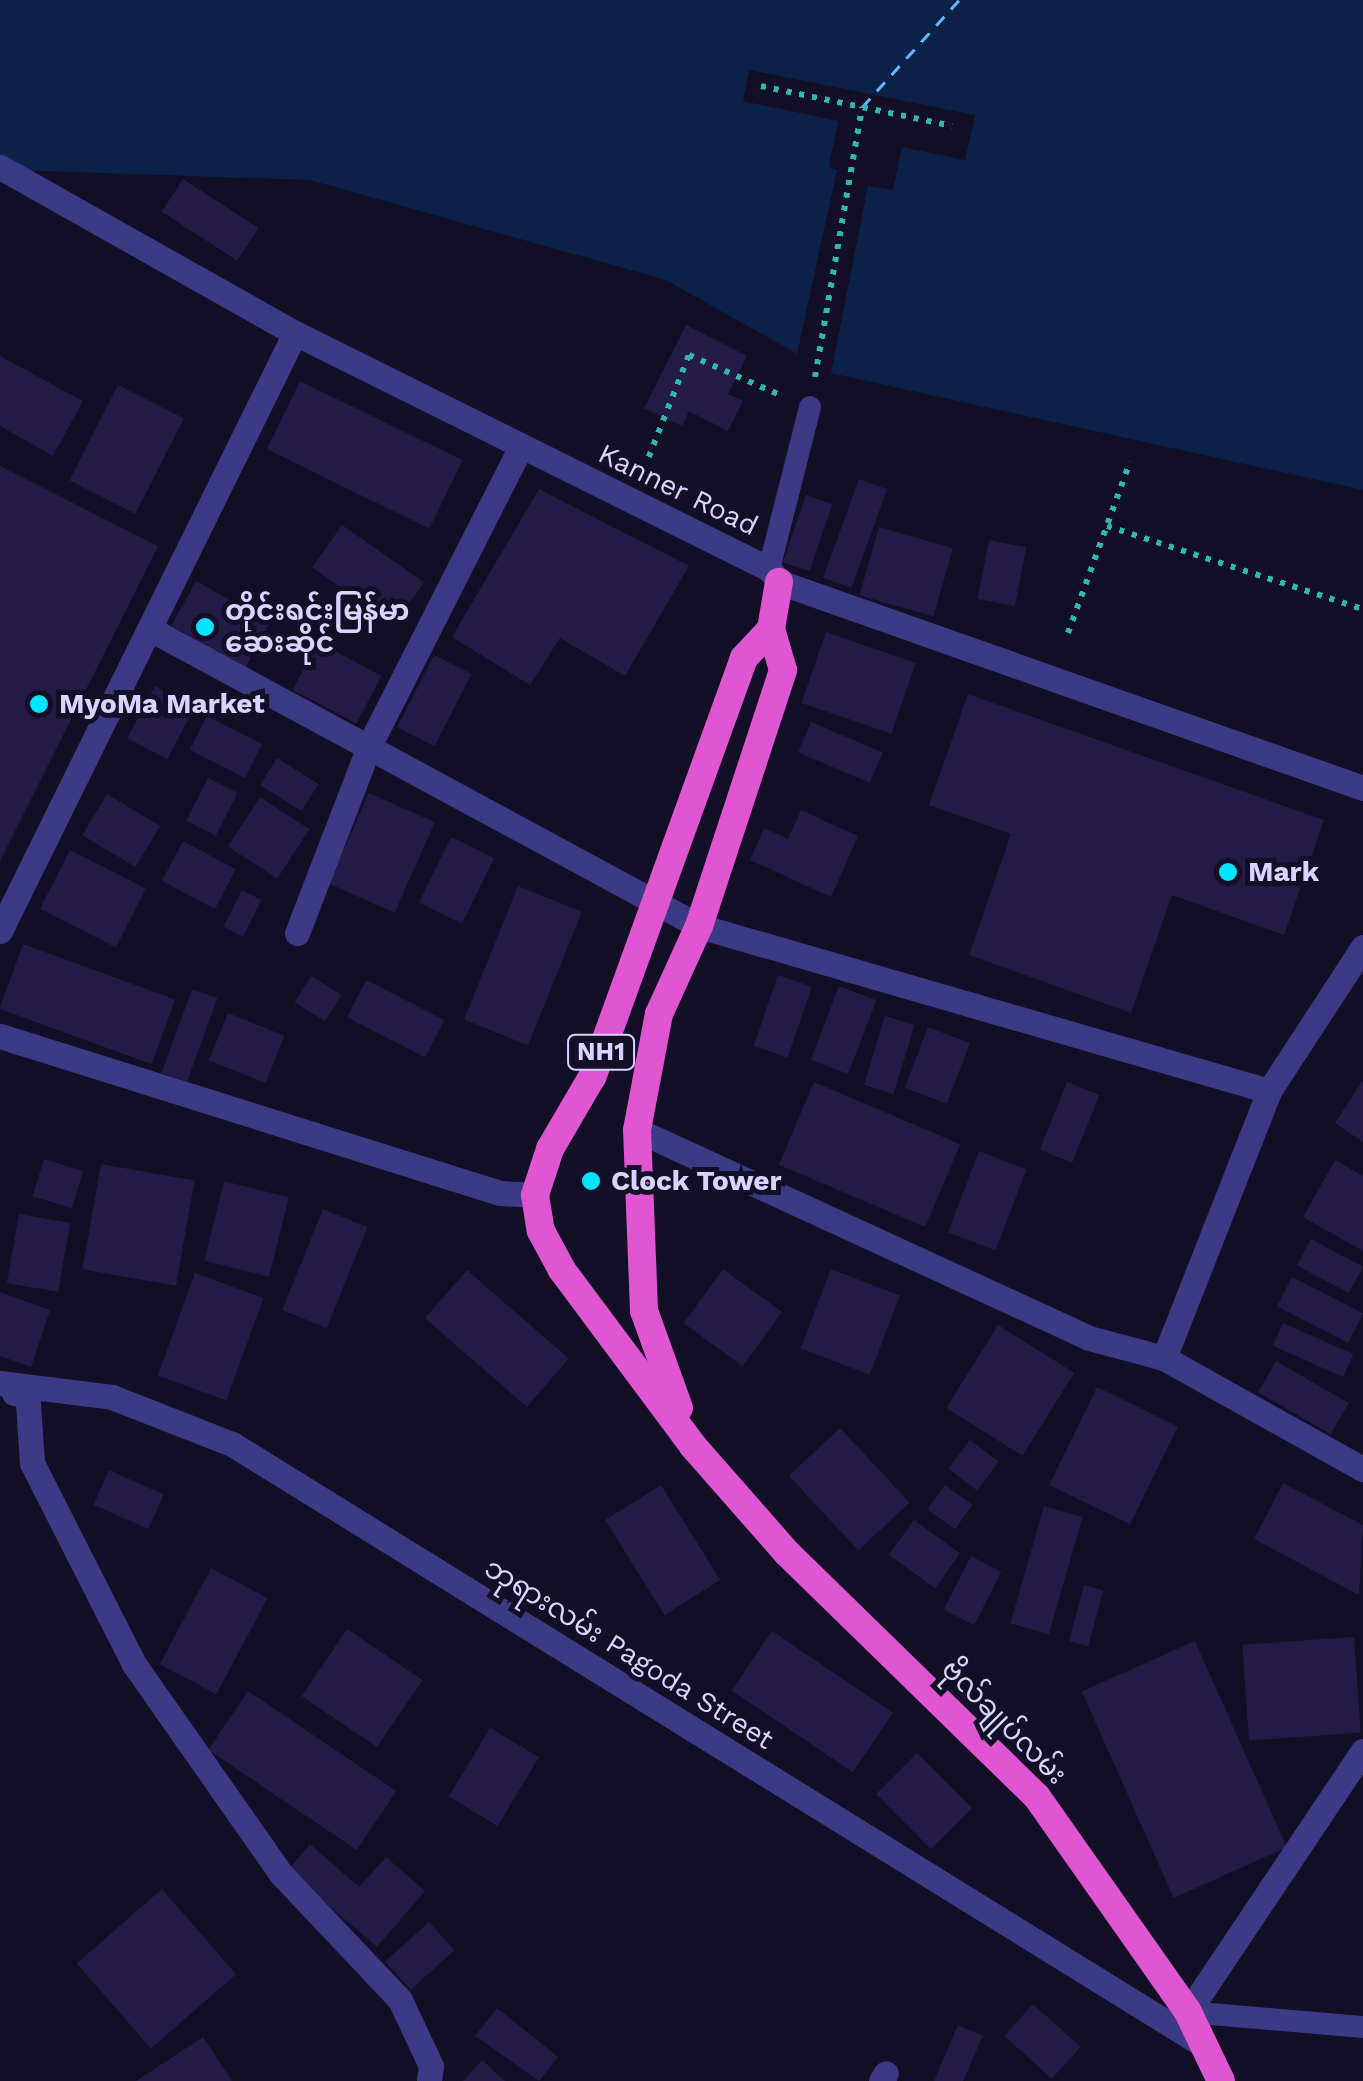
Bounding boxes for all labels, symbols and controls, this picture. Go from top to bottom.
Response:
street label: Kanner Road [592,437,764,543]
place label: တိုင်းရင်းမြန်မာ ဆေးဆိုင် [225,594,409,660]
marker: တိုင်းရင်းမြန်မာ ဆေးဆိုင် [194,616,216,638]
place label: MyoMa Market [59,687,265,721]
marker: MyoMa Market [28,693,50,715]
place label: Mark [1248,855,1319,889]
marker: Mark [1217,861,1239,883]
road number: NH1 [566,1032,636,1072]
place label: Clock Tower [611,1164,782,1198]
marker: Clock Tower [580,1170,602,1192]
street label: ဘုရားလမ်း Pagoda Street [478,1551,780,1757]
street label: ဗိုလ်ချုပ်လမ်း [935,1653,1073,1791]

